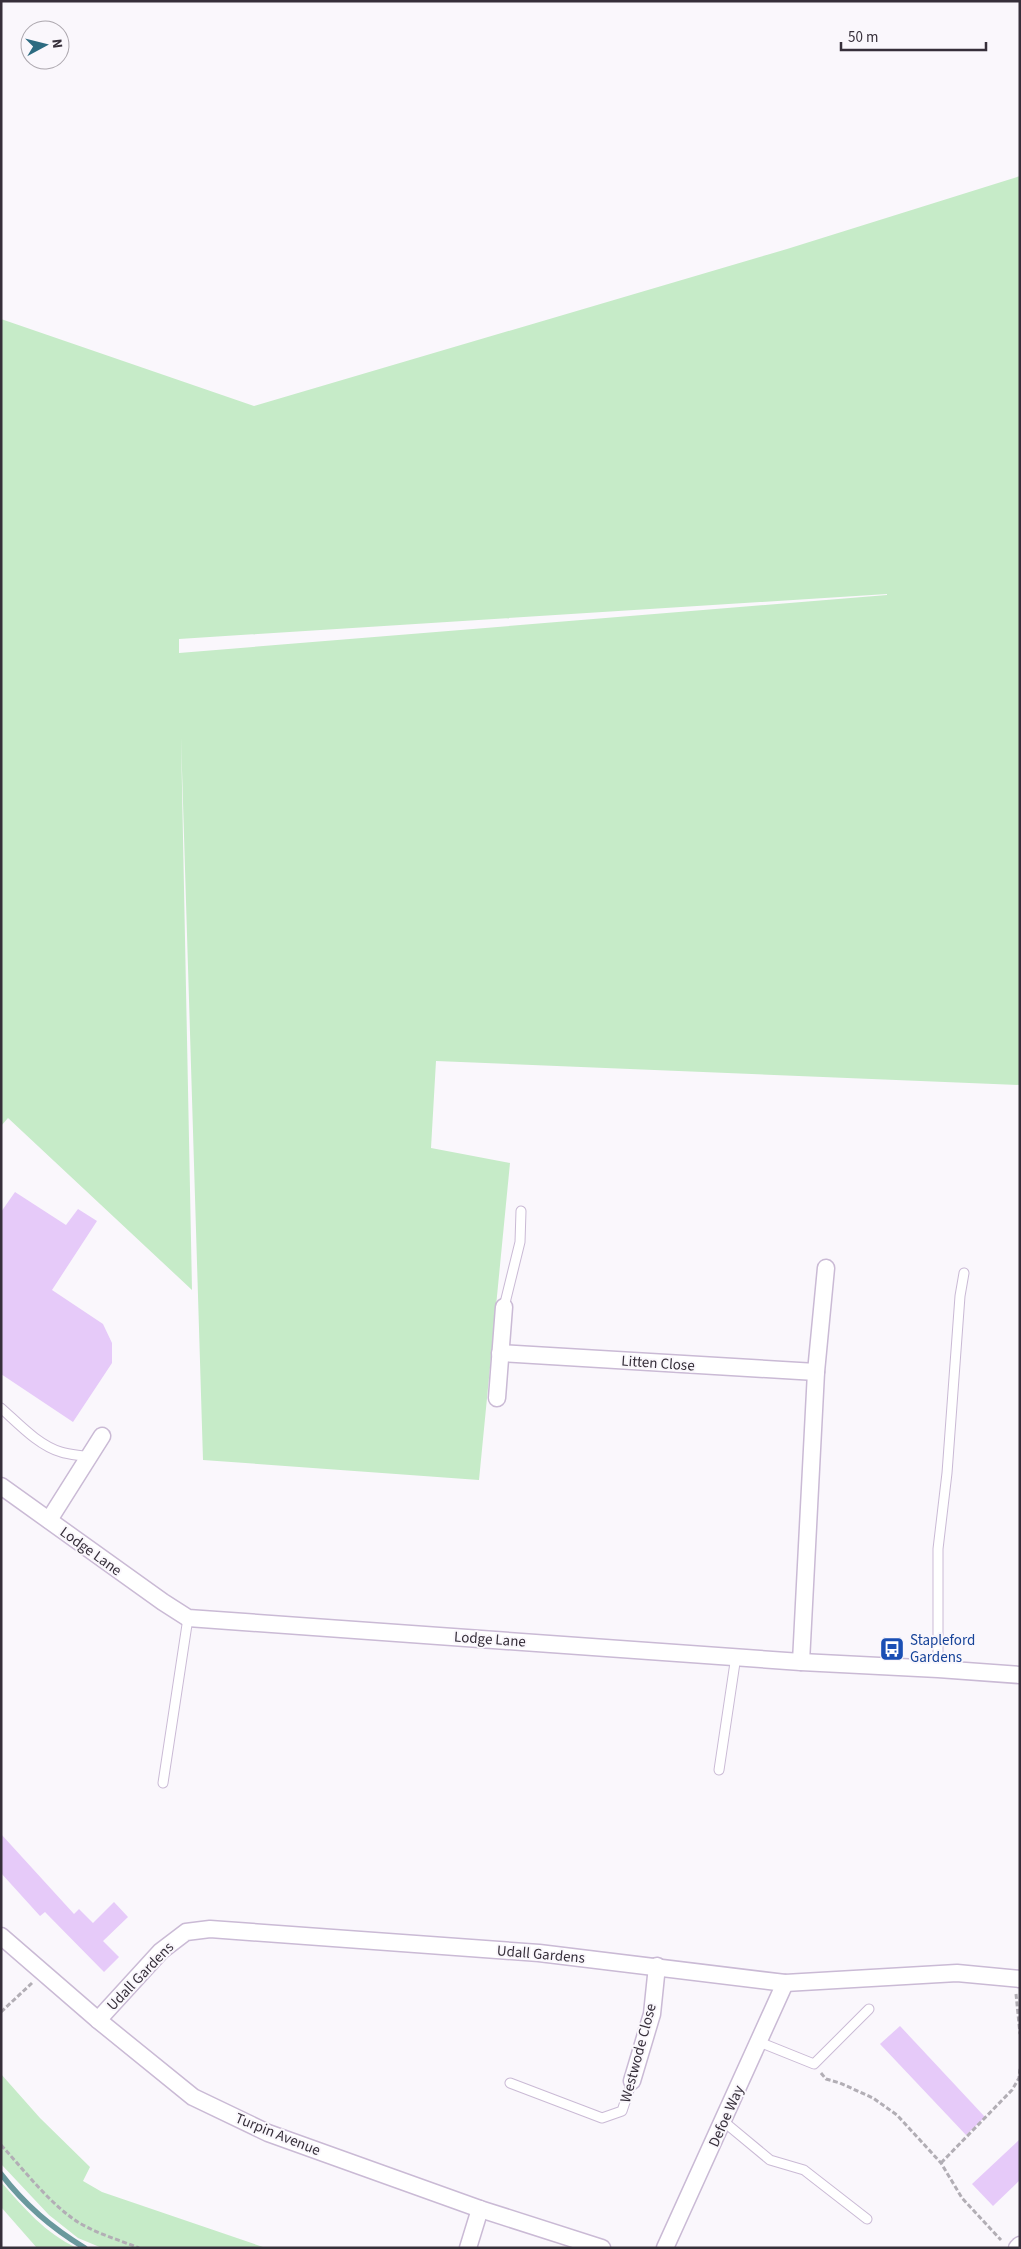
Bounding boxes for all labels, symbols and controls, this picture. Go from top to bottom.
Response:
north arrow [20,20,70,70]
scale bar [841,20,986,52]
text: 50 m [848,27,878,48]
text: N [46,38,67,49]
street label: Litten Close [621,1350,695,1377]
street label: Lodge Lane [55,1522,126,1581]
street label: Lodge Lane [453,1627,527,1652]
place label: Stapleford Gardens [910,1630,975,1668]
bus stop icon: Stapleford Gardens [879,1636,905,1662]
street label: Udall Gardens [102,1937,179,2015]
street label: Udall Gardens [496,1940,586,1969]
street label: Westwode Close [615,2001,662,2105]
street label: Defoe Way [704,2082,749,2150]
street label: Turpin Avenue [232,2108,324,2161]

